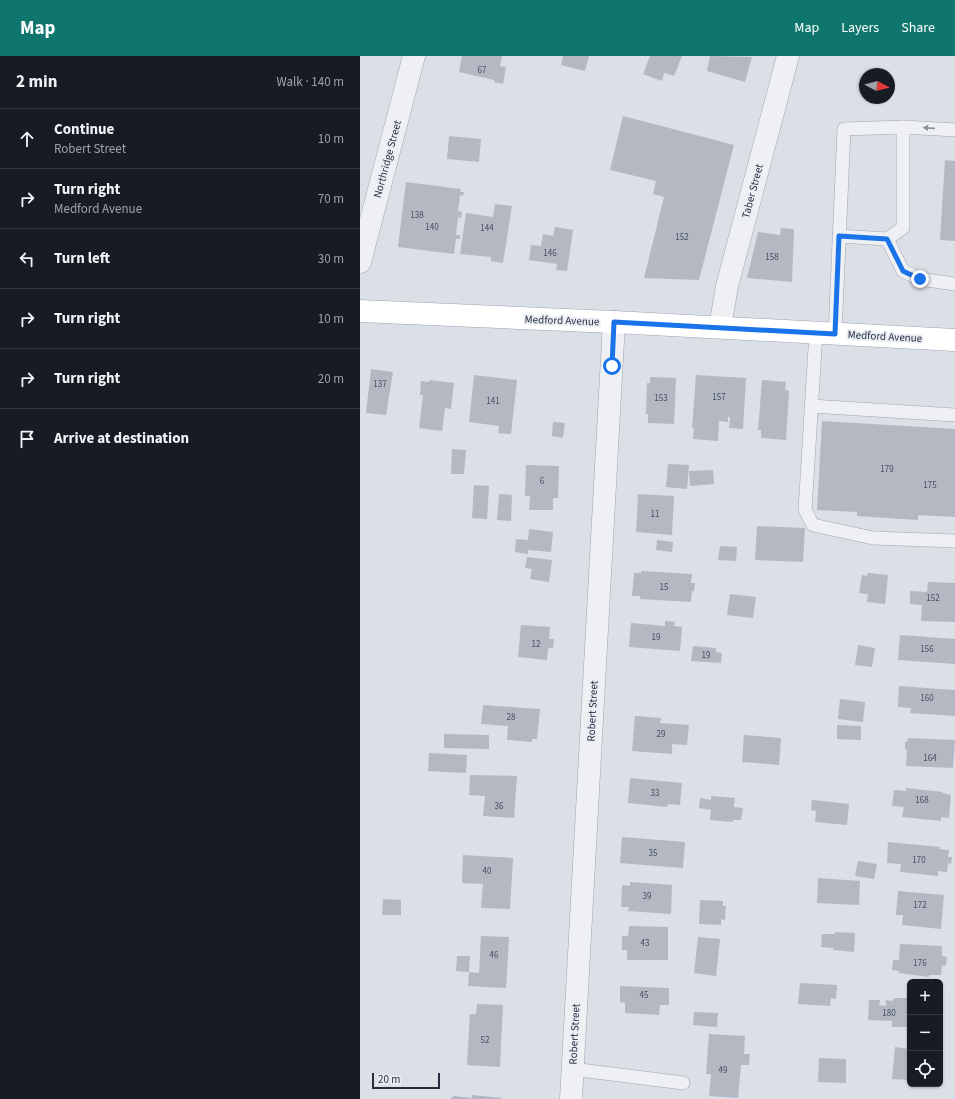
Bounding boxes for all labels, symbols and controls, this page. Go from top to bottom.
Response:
text: Map [20,15,55,42]
text: Map [794,18,819,38]
text: Layers [841,18,879,38]
text: Share [901,18,935,38]
house number: 67 [478,64,487,77]
north arrow [859,68,895,104]
text: 2 min [16,70,57,94]
text: Walk · 140 m [276,73,344,91]
street label: Northridge Street [370,118,405,200]
text: Continue [54,119,114,140]
one-way arrow [923,125,935,132]
icon: ahead [16,128,38,150]
text: 10 m [318,130,344,148]
text: Robert Street [54,140,126,158]
street label: Taber Street [738,162,767,220]
text: Turn right [54,179,120,200]
icon: right [16,188,38,210]
text: 70 m [318,190,344,208]
text: Medford Avenue [54,200,142,218]
house number: 138 [410,209,424,222]
house number: 140 [425,221,439,234]
house number: 144 [480,222,494,235]
house number: 152 [675,231,689,244]
house number: 146 [543,247,557,260]
icon: left [16,248,38,270]
text: Turn left [54,248,110,269]
text: 30 m [318,250,344,268]
house number: 158 [765,251,779,264]
route end [911,270,929,288]
icon: right [16,308,38,330]
text: Turn right [54,308,120,329]
text: 10 m [318,310,344,328]
street label: Medford Avenue [524,312,600,329]
street label: Medford Avenue [847,327,923,346]
route start [603,357,621,375]
icon: right [16,368,38,390]
text: Turn right [54,368,120,389]
text: 20 m [318,370,344,388]
house number: 137 [373,378,387,391]
house number: 157 [712,391,726,404]
house number: 153 [654,392,668,405]
house number: 141 [486,395,500,408]
icon: arrive [16,428,38,450]
text: Arrive at destination [54,428,189,449]
house number: 179 [880,463,894,476]
house number: 6 [540,475,545,488]
house number: 175 [923,479,937,492]
house number: 11 [651,508,659,521]
house number: 15 [660,581,669,594]
house number: 152 [926,592,940,605]
house number: 19 [652,631,661,644]
house number: 12 [532,638,541,651]
house number: 156 [920,643,934,656]
house number: 19 [702,649,711,662]
street label: Robert Street [583,680,602,742]
house number: 160 [920,692,934,705]
house number: 28 [507,711,516,724]
house number: 29 [657,728,666,741]
house number: 164 [923,752,937,765]
house number: 33 [651,787,660,800]
house number: 168 [915,794,929,807]
house number: 36 [495,800,504,813]
house number: 35 [649,847,658,860]
house number: 170 [912,854,926,867]
house number: 40 [483,865,492,878]
house number: 39 [643,890,652,903]
house number: 172 [913,899,927,912]
house number: 43 [641,937,650,950]
house number: 46 [490,949,499,962]
house number: 176 [913,957,927,970]
map controls [907,979,943,1087]
button: + [907,979,943,1015]
house number: 45 [640,989,649,1002]
street label: Robert Street [565,1003,584,1065]
house number: 180 [882,1007,896,1020]
button: − [907,1015,943,1051]
house number: 52 [481,1034,490,1047]
button: locate [907,1051,943,1087]
house number: 49 [719,1064,728,1077]
scale bar [372,1071,440,1090]
text: 20 m [378,1072,400,1087]

